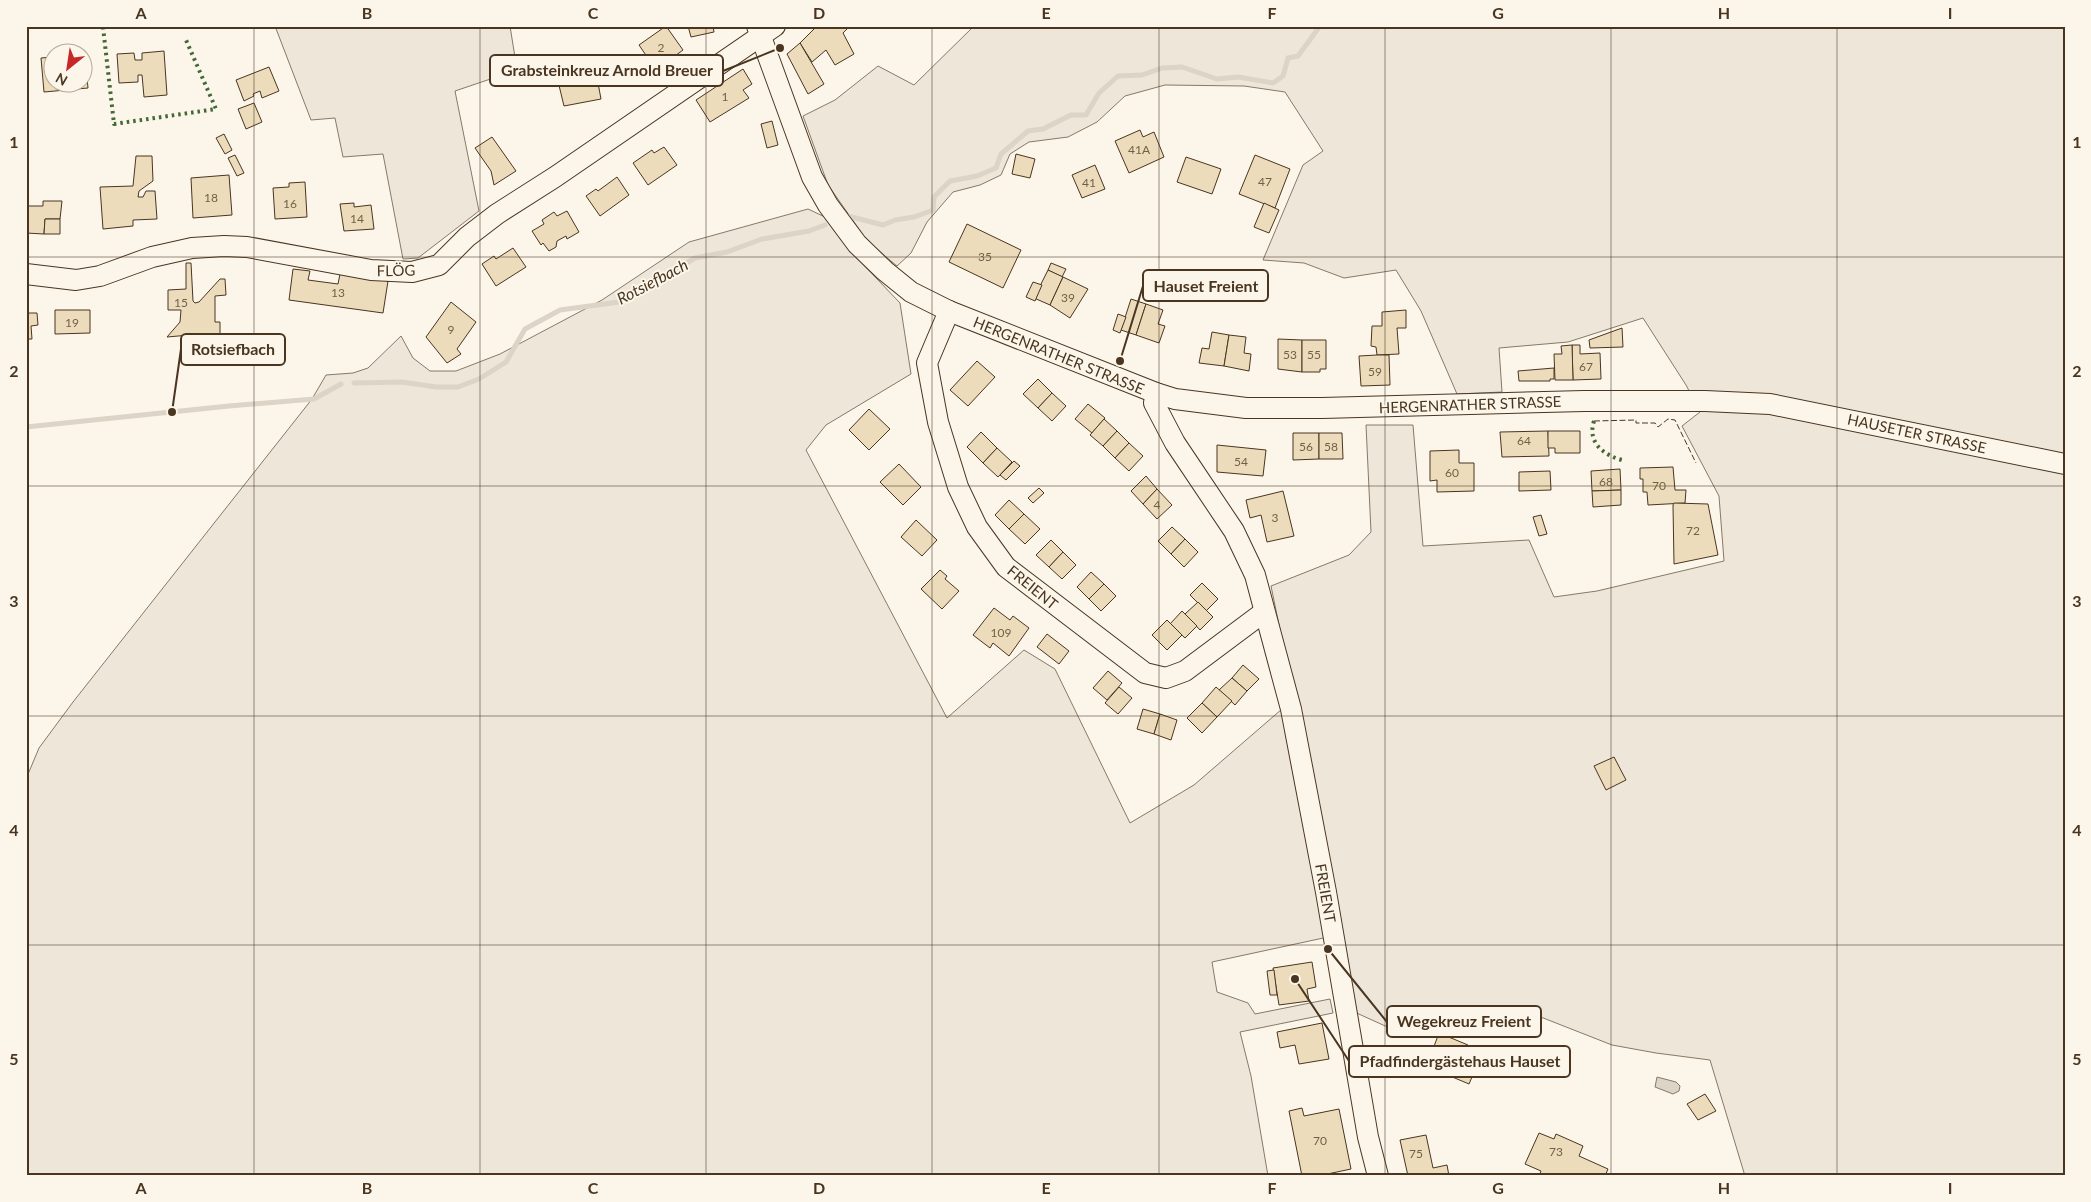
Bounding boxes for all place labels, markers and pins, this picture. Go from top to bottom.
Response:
callout: Grabsteinkreuz Arnold Breuer [490,55,723,86]
callout: Hauset Freient [1143,270,1268,301]
callout: Rotsiefbach [181,334,285,365]
callout: Wegekreuz Freient [1387,1006,1541,1037]
callout: Pfadfindergästehaus Hauset [1349,1046,1570,1077]

